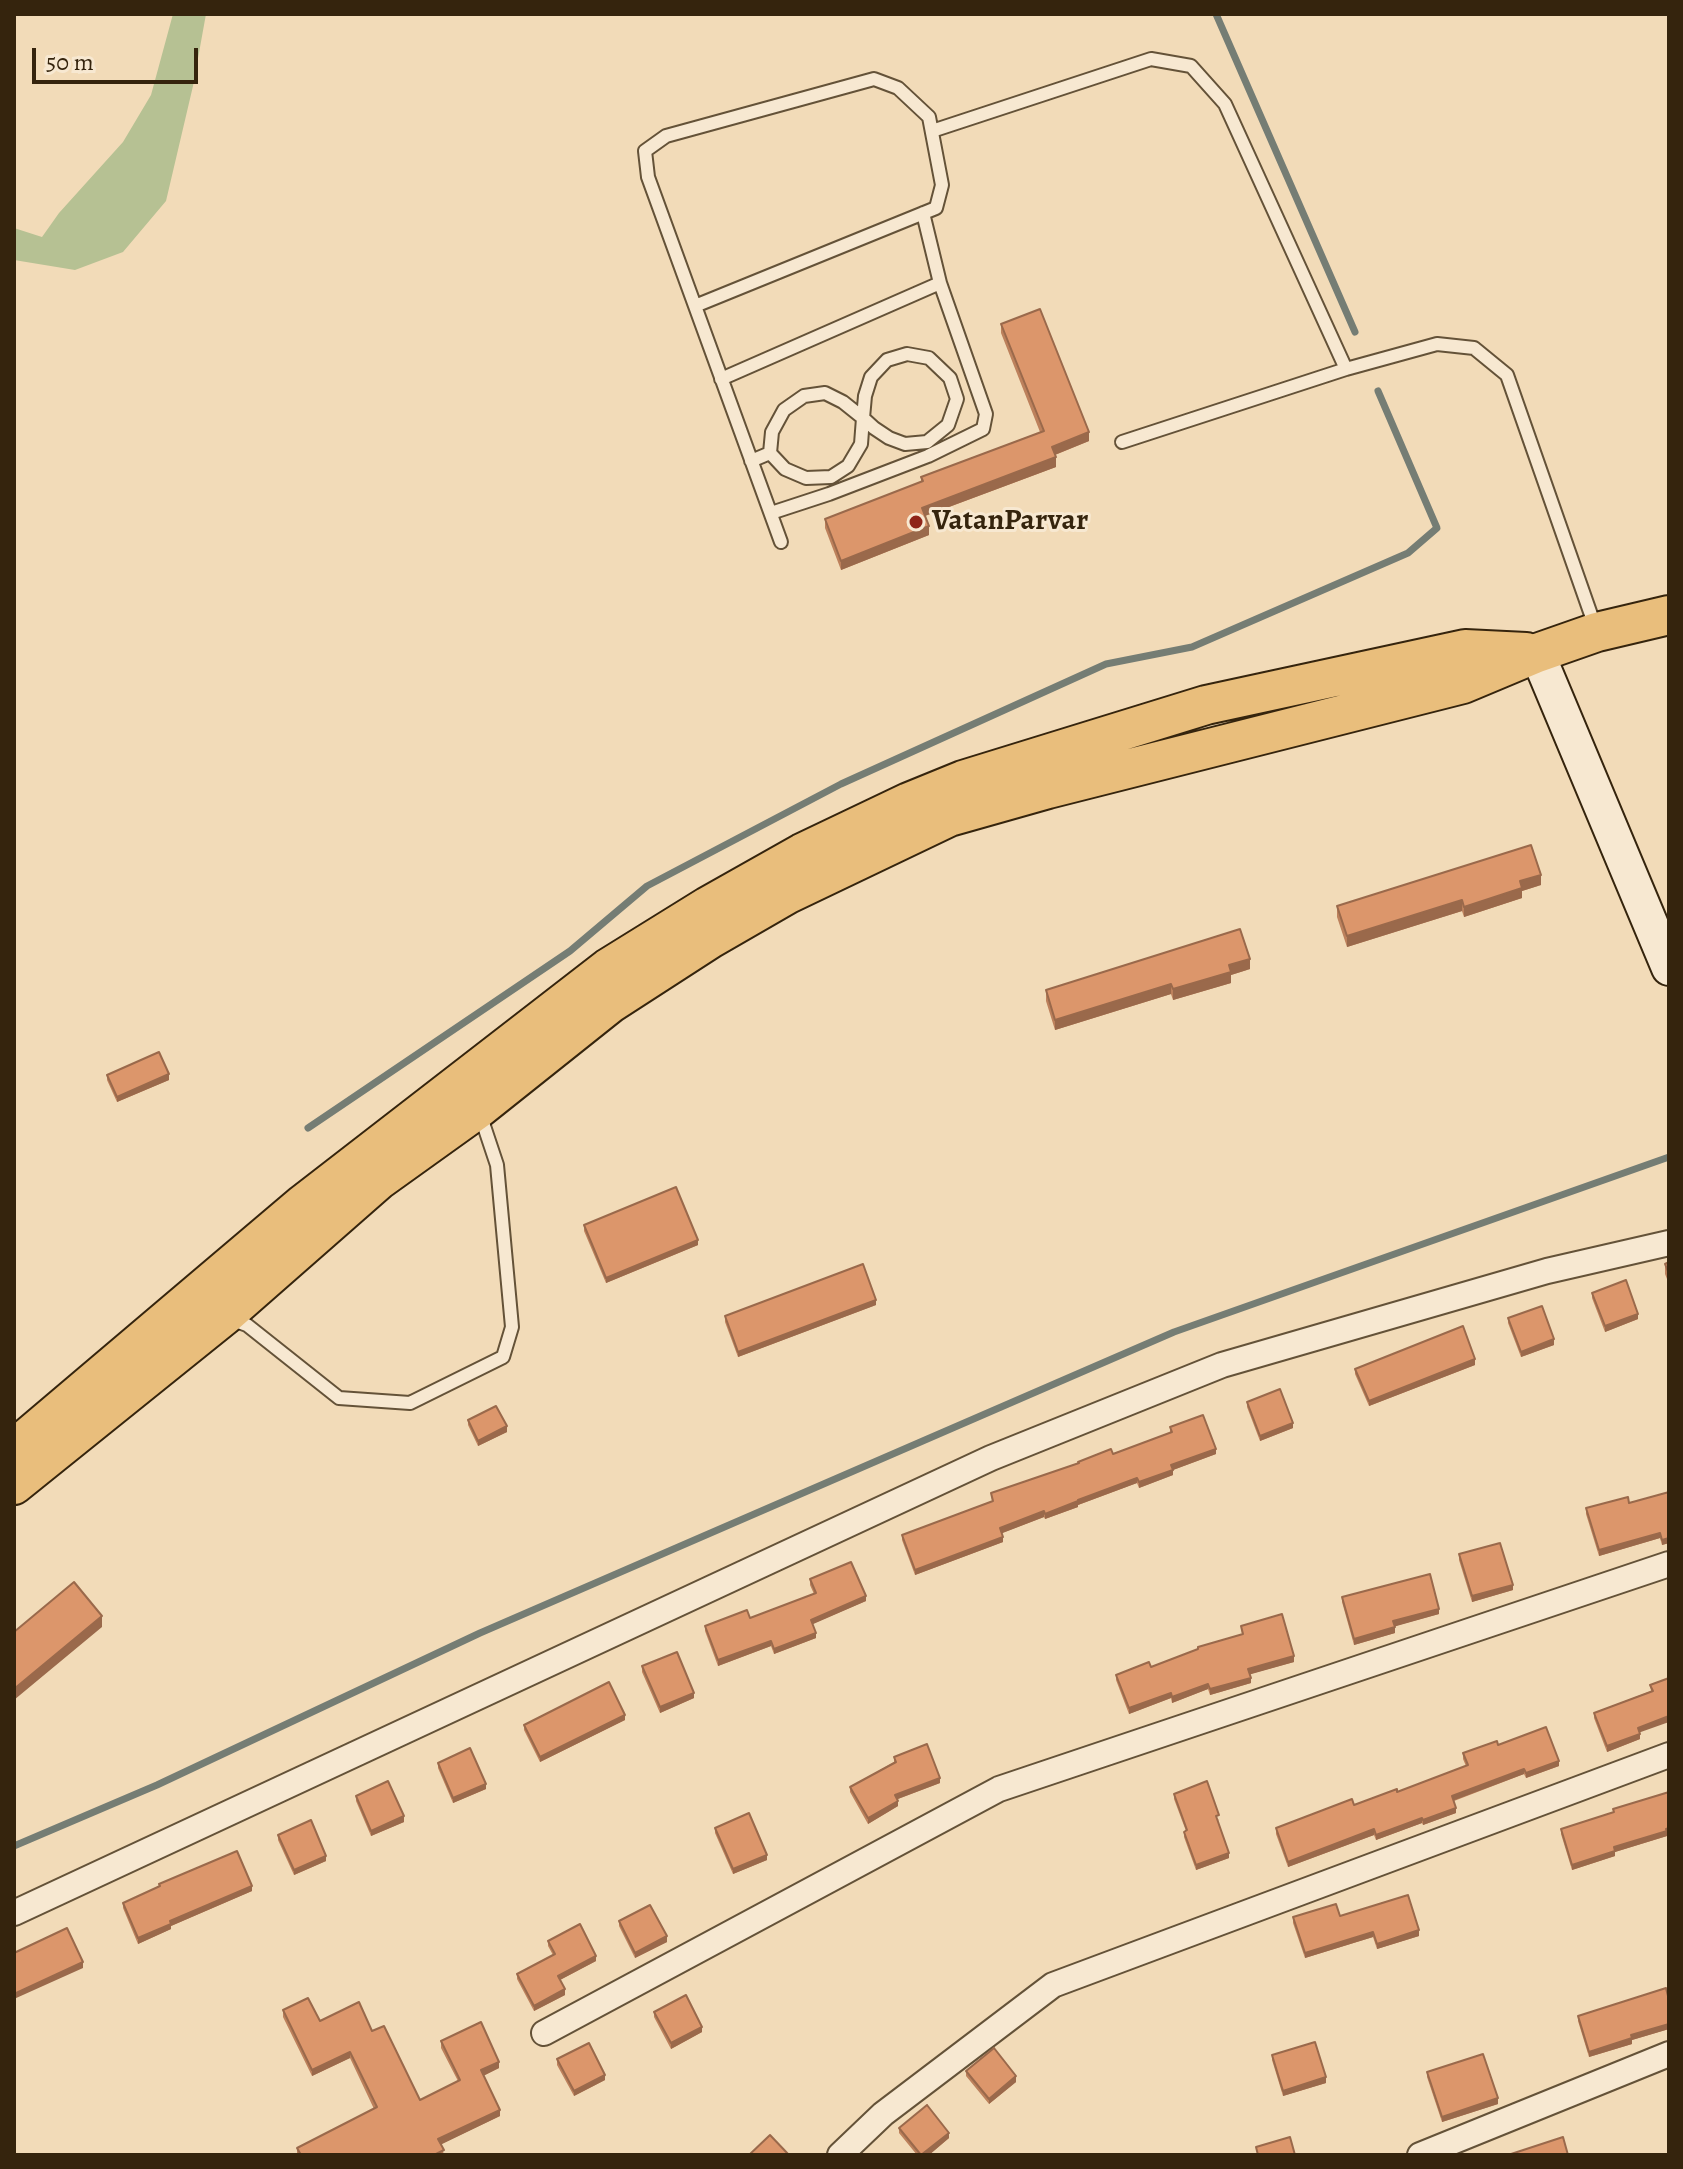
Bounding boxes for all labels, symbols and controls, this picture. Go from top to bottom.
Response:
scale bar [36,32,202,82]
text: 50 m [46,46,94,78]
place label: VatanParvar [932,504,1088,540]
marker: VatanParvar [907,513,925,531]

